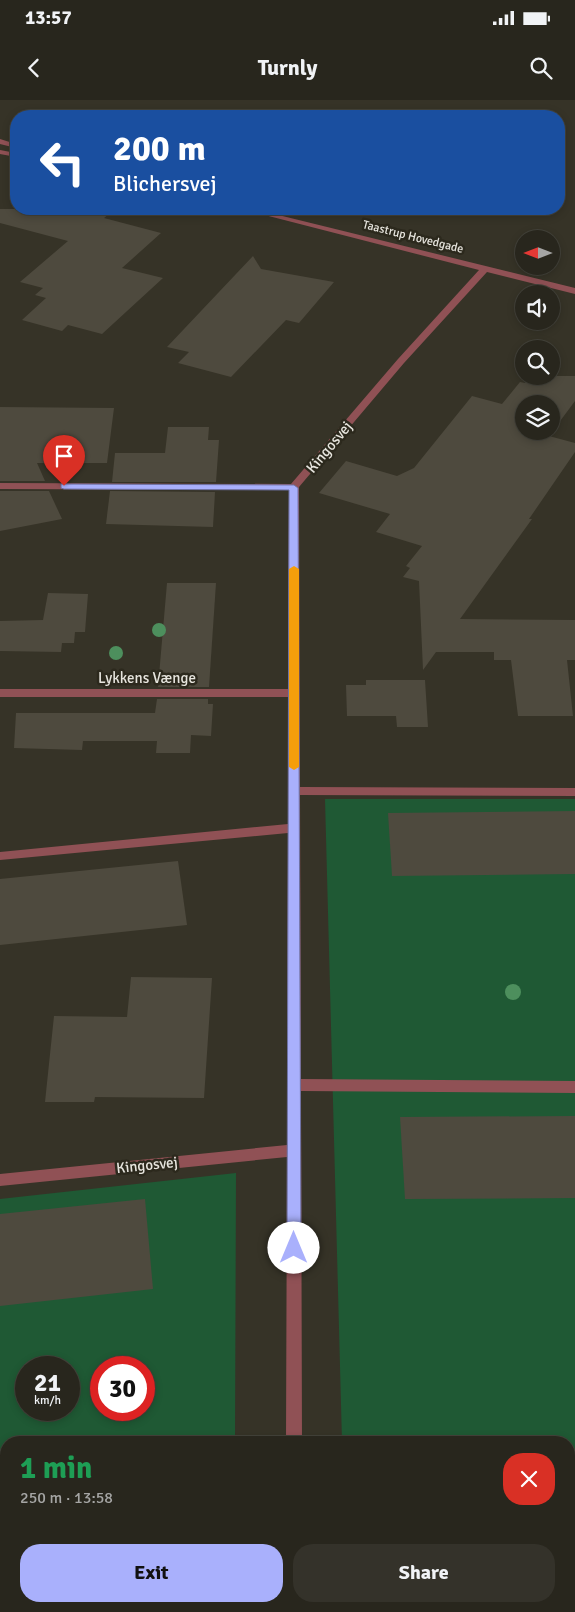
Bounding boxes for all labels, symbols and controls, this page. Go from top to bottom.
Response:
text: 13:57 [25,6,72,30]
icon: back [20,54,48,82]
text: Turnly [258,54,317,81]
icon: search [527,54,555,82]
text: 200 m [113,127,206,170]
icon: left [30,130,95,195]
text: Blichersvej [113,170,217,197]
street label: Taastrup Hovedgade [361,217,465,257]
north arrow [515,230,560,275]
map controls [515,230,560,440]
button: sound [515,285,560,330]
button: search [515,340,560,385]
button: layers [515,395,560,440]
street label: Kingosvej [302,418,356,476]
pin [43,435,85,486]
icon: arrive [50,442,78,470]
street label: Lykkens Vænge [98,669,196,687]
street label: Kingosvej [115,1153,179,1177]
position arrow [267,1221,319,1273]
speed limit sign: 30 [90,1356,155,1421]
text: 21 [34,1367,61,1398]
text: km/h [34,1393,61,1408]
text: 1 min [20,1450,92,1487]
button: close [503,1453,555,1505]
text: 250 m · 13:58 [20,1488,113,1508]
button: Exit [20,1544,283,1602]
button: Share [293,1544,555,1602]

